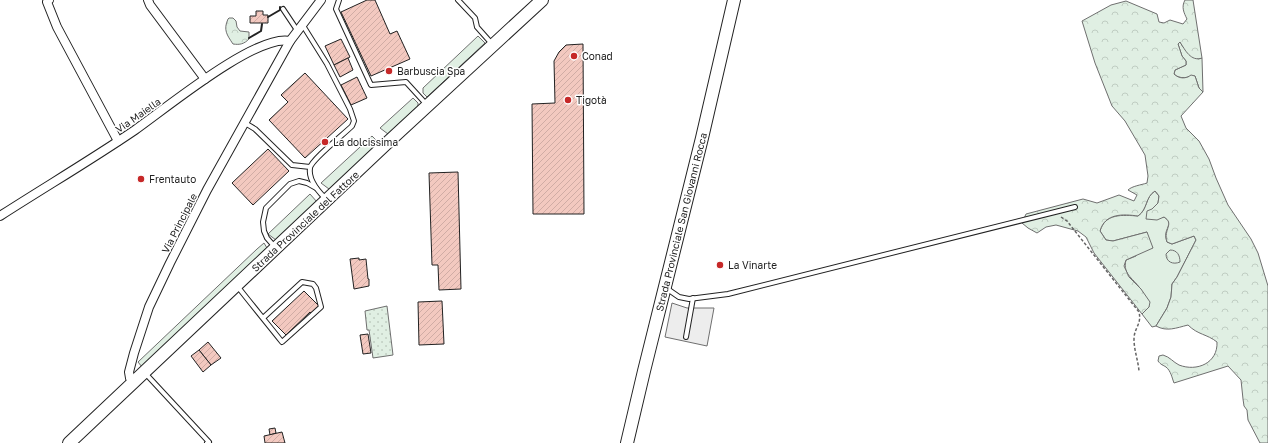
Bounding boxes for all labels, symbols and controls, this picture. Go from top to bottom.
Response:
place label: Conad [582,50,613,62]
marker: Conad [569,51,579,61]
place label: Barbuscia Spa [397,65,465,77]
marker: Barbuscia Spa [384,66,394,76]
place label: Tigotà [576,94,607,106]
street label: Via Maiella [113,95,163,135]
marker: Tigotà [563,95,573,105]
street label: Strada Provinciale San Giovanni Rocca [653,131,709,313]
place label: La dolcissima [333,136,398,148]
marker: La dolcissima [320,137,330,147]
street label: Strada Provinciale del Fattore [249,168,361,274]
place label: Frentauto [149,173,196,185]
marker: Frentauto [136,174,146,184]
street label: Via Principale [159,191,199,255]
place label: La Vinarte [728,259,777,271]
marker: La Vinarte [715,260,725,270]

